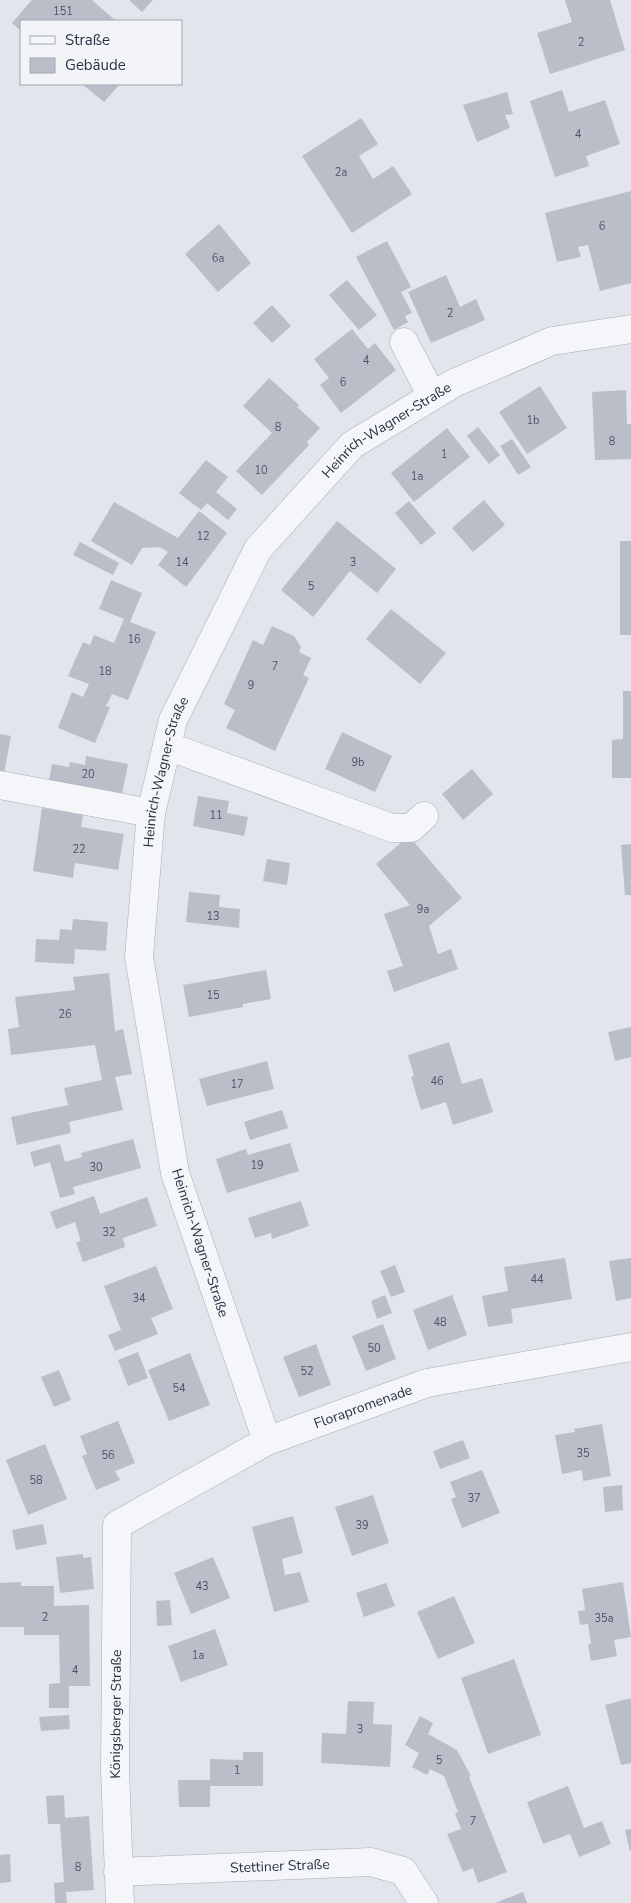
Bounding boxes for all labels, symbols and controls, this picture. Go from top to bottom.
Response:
house number: 151 [53,4,73,19]
legend [20,20,182,85]
text: Straße [65,30,110,50]
house number: 2 [578,35,584,50]
text: Gebäude [65,55,126,75]
house number: 4 [575,127,582,142]
house number: 2a [335,165,347,180]
house number: 6 [599,219,606,234]
house number: 6a [212,251,224,266]
house number: 2 [447,306,453,321]
house number: 4 [363,353,370,368]
house number: 6 [340,375,347,390]
street label: Heinrich-Wagner-Straße [317,378,454,482]
house number: 1b [526,413,540,428]
house number: 8 [275,420,282,435]
house number: 8 [609,434,616,449]
house number: 1 [441,447,447,462]
house number: 10 [254,463,268,478]
house number: 1a [411,469,423,484]
house number: 12 [196,529,210,544]
house number: 14 [175,555,189,570]
house number: 3 [350,555,356,570]
house number: 5 [308,579,315,594]
house number: 16 [127,632,141,647]
house number: 7 [272,659,278,674]
house number: 18 [98,664,112,679]
house number: 9 [248,678,254,693]
street label: Heinrich-Wagner-Straße [139,693,193,848]
house number: 9b [351,755,365,770]
house number: 20 [81,767,95,782]
house number: 11 [209,808,223,823]
house number: 22 [72,842,86,857]
house number: 9a [417,902,429,917]
house number: 13 [206,909,220,924]
house number: 15 [206,988,220,1003]
house number: 26 [58,1007,72,1022]
house number: 46 [430,1074,444,1089]
house number: 17 [230,1077,244,1092]
house number: 19 [250,1158,264,1173]
house number: 30 [89,1160,103,1175]
street label: Heinrich-Wagner-Straße [167,1166,233,1320]
house number: 32 [102,1225,116,1240]
house number: 44 [530,1272,544,1287]
house number: 34 [132,1291,146,1306]
house number: 48 [433,1315,447,1330]
house number: 50 [367,1341,381,1356]
house number: 52 [300,1364,314,1379]
street label: Florapromenade [311,1380,415,1433]
house number: 54 [172,1381,186,1396]
house number: 35 [576,1446,590,1461]
house number: 56 [101,1448,115,1463]
house number: 58 [29,1473,43,1488]
house number: 37 [467,1491,481,1506]
house number: 39 [355,1518,369,1533]
house number: 43 [195,1579,209,1594]
house number: 2 [42,1610,48,1625]
house number: 35a [594,1611,614,1626]
house number: 1a [192,1648,204,1663]
street label: Königsberger Straße [105,1649,125,1779]
house number: 4 [72,1663,79,1678]
house number: 3 [357,1722,363,1737]
house number: 5 [436,1753,443,1768]
house number: 1 [234,1763,240,1778]
house number: 7 [470,1814,476,1829]
street label: Stettiner Straße [230,1854,330,1877]
house number: 8 [75,1860,82,1875]

